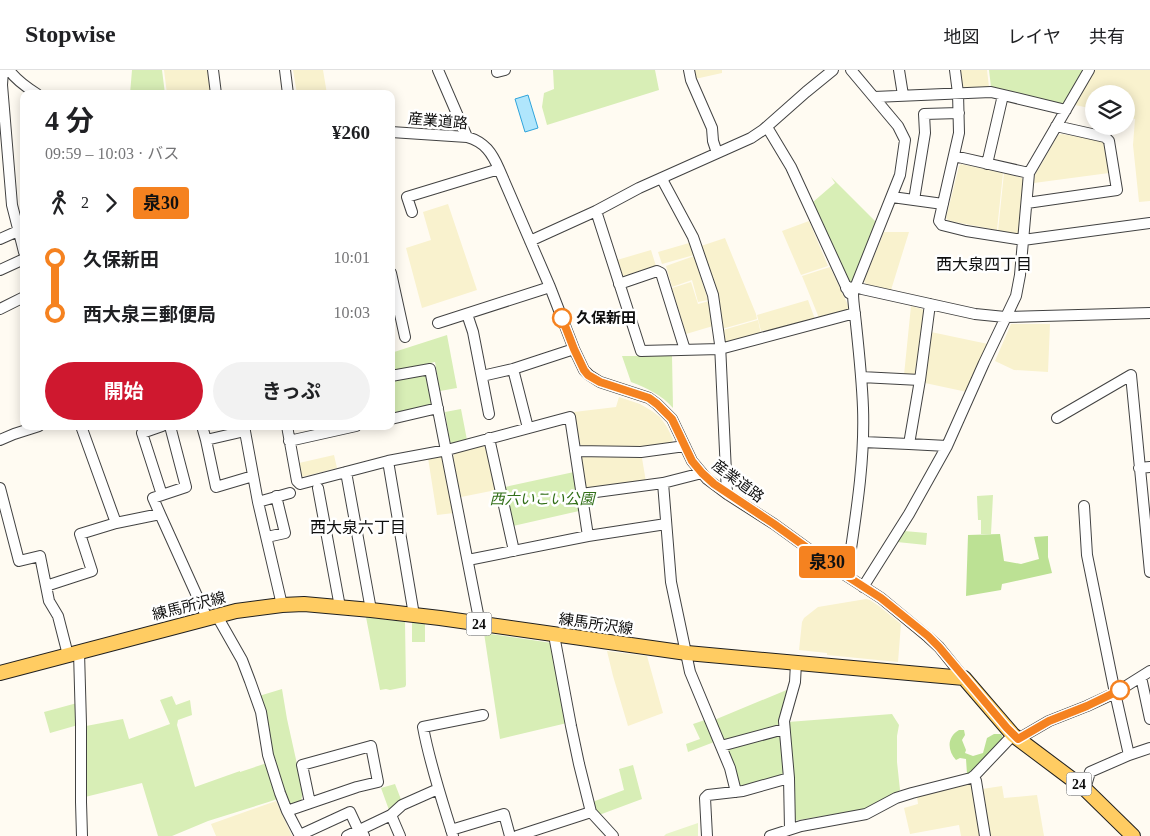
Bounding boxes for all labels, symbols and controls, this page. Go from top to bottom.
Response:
text: Stopwise [25,21,116,47]
text: 地図 [944,27,980,47]
text: レイヤ [1008,27,1061,47]
text: 共有 [1089,27,1125,47]
map controls [1085,85,1135,135]
button: layers [1085,85,1135,135]
text: 4 分 [45,105,94,136]
street label: 産業道路 [407,110,469,132]
text: ¥260 [332,122,370,143]
text: 09:59 – 10:03 · バス [45,145,179,162]
icon: walk [45,189,73,217]
icon: forward [97,189,125,217]
text: 泉30 [143,193,179,213]
text: 2 [81,194,89,211]
text: 久保新田 [83,249,159,270]
text: 10:01 [334,249,370,266]
district label: 西大泉四丁目 [936,256,1032,273]
text: 西大泉三郵便局 [83,304,216,325]
text: 10:03 [334,304,370,321]
marker: 久保新田 [552,308,572,328]
place label: 久保新田 [576,310,636,326]
button: 開始 [45,362,203,420]
button: きっぷ [213,362,370,420]
street label: 産業道路 [709,457,767,505]
park label: 西六いこい公園 [489,491,596,507]
district label: 西大泉六丁目 [310,519,406,536]
line badge: 泉30 [798,546,856,578]
text: 泉30 [809,552,845,572]
street label: 練馬所沢線 [151,589,227,623]
street label: 練馬所沢線 [558,611,634,637]
road number: 24 [466,612,492,636]
unlabelled marker [1110,680,1130,700]
road number: 24 [1066,772,1092,796]

